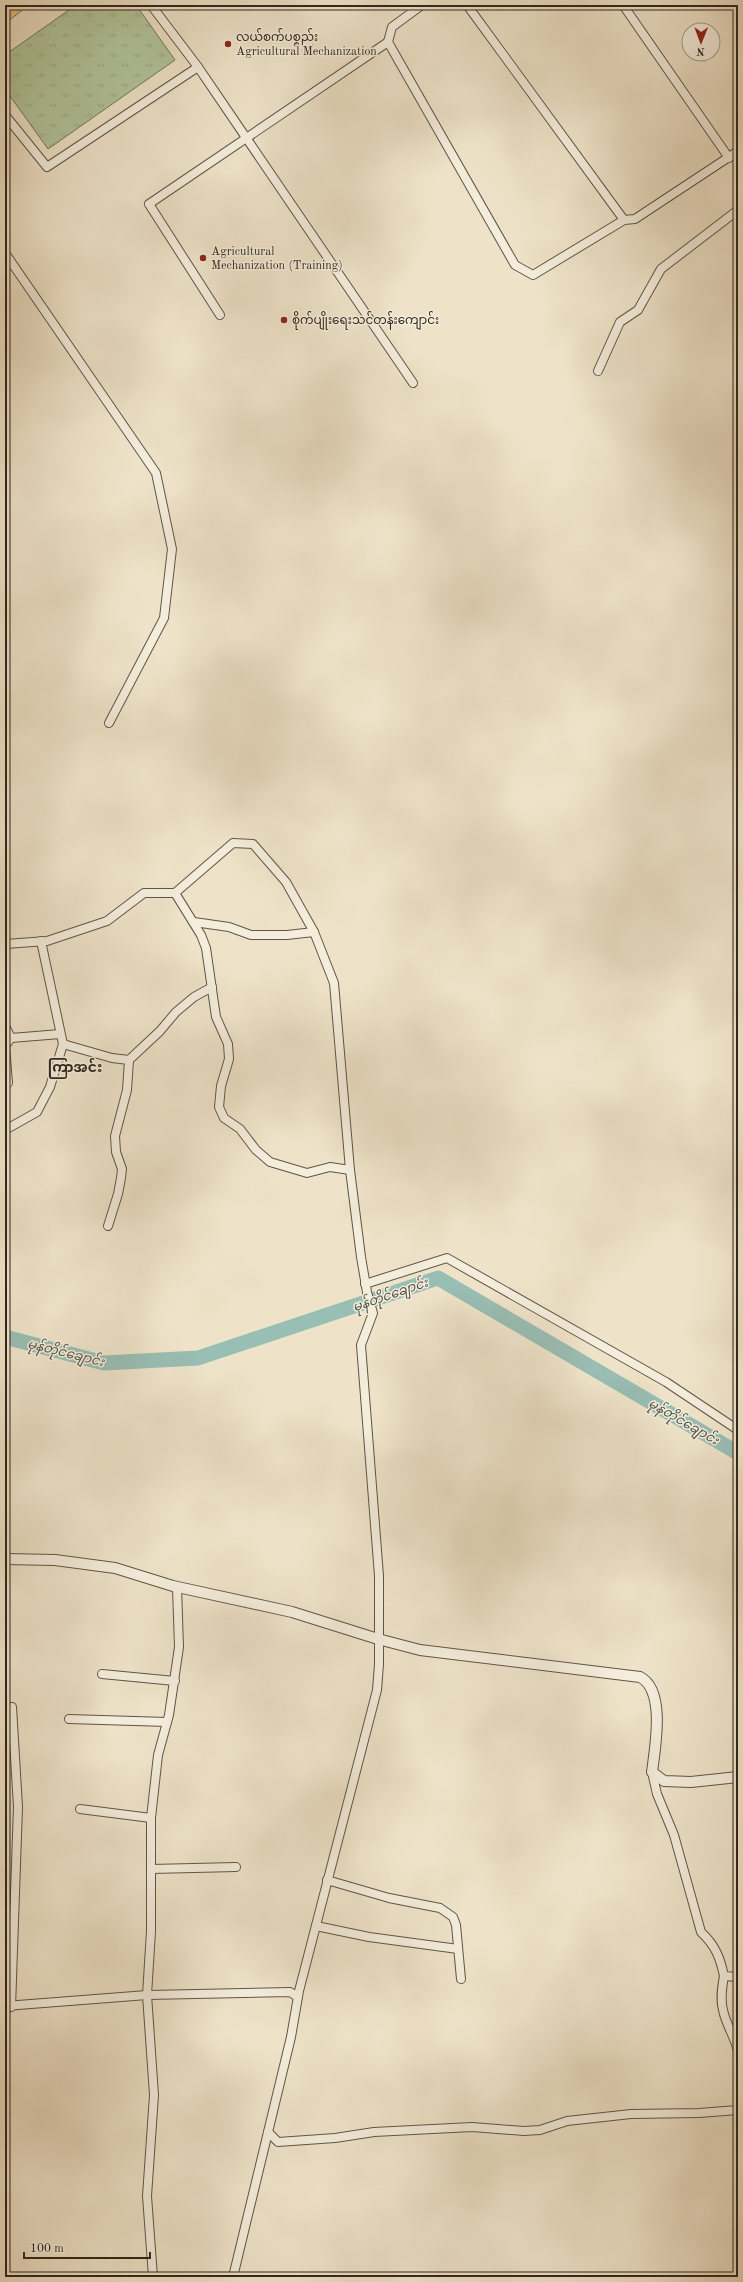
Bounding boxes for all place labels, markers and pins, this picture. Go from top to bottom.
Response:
place label: လယ်စက်ပစ္စည်း Agricultural Mechanization [236,28,377,58]
marker: လယ်စက်ပစ္စည်း Agricultural Mechanization [223,39,233,49]
place label: Agricultural Mechanization (Training) [211,246,343,272]
marker: Agricultural Mechanization (Training) [198,253,208,263]
place label: စိုက်ပျိုးရေးသင်တန်းကျောင်း [292,311,439,330]
marker: စိုက်ပျိုးရေးသင်တန်းကျောင်း [279,315,289,325]

